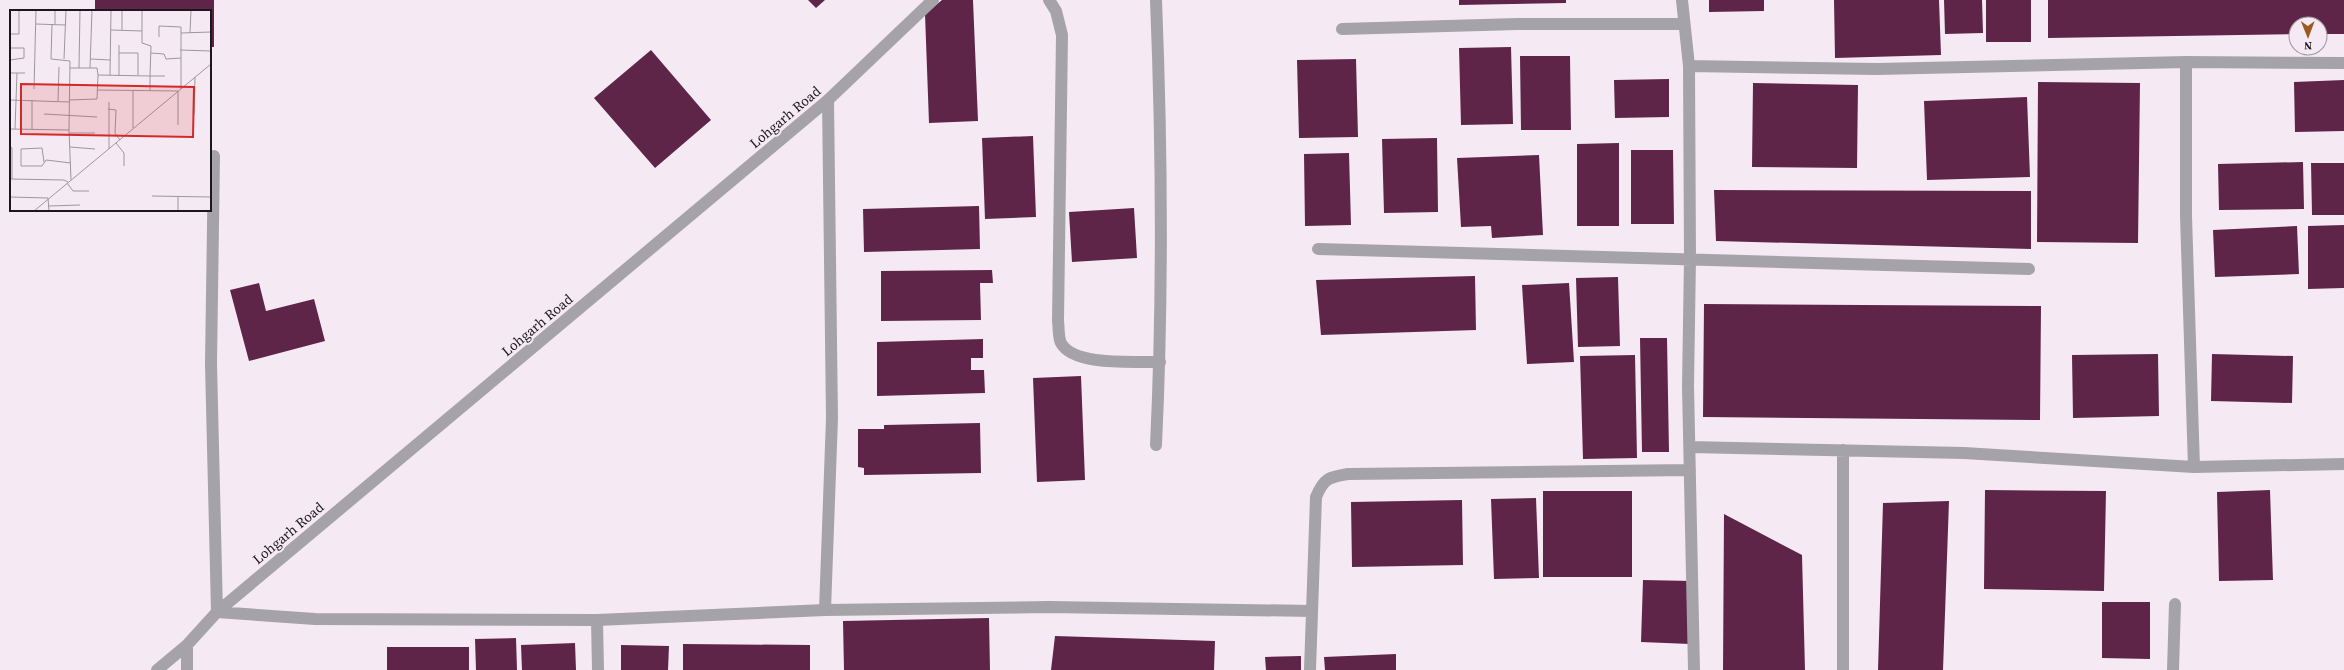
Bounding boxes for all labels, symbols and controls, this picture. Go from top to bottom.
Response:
inset map [10,10,211,211]
north arrow [2288,16,2328,56]
text: N [2304,38,2312,53]
street label: Lohgarh Road [745,81,825,153]
street label: Lohgarh Road [497,289,577,361]
street label: Lohgarh Road [248,497,328,569]

